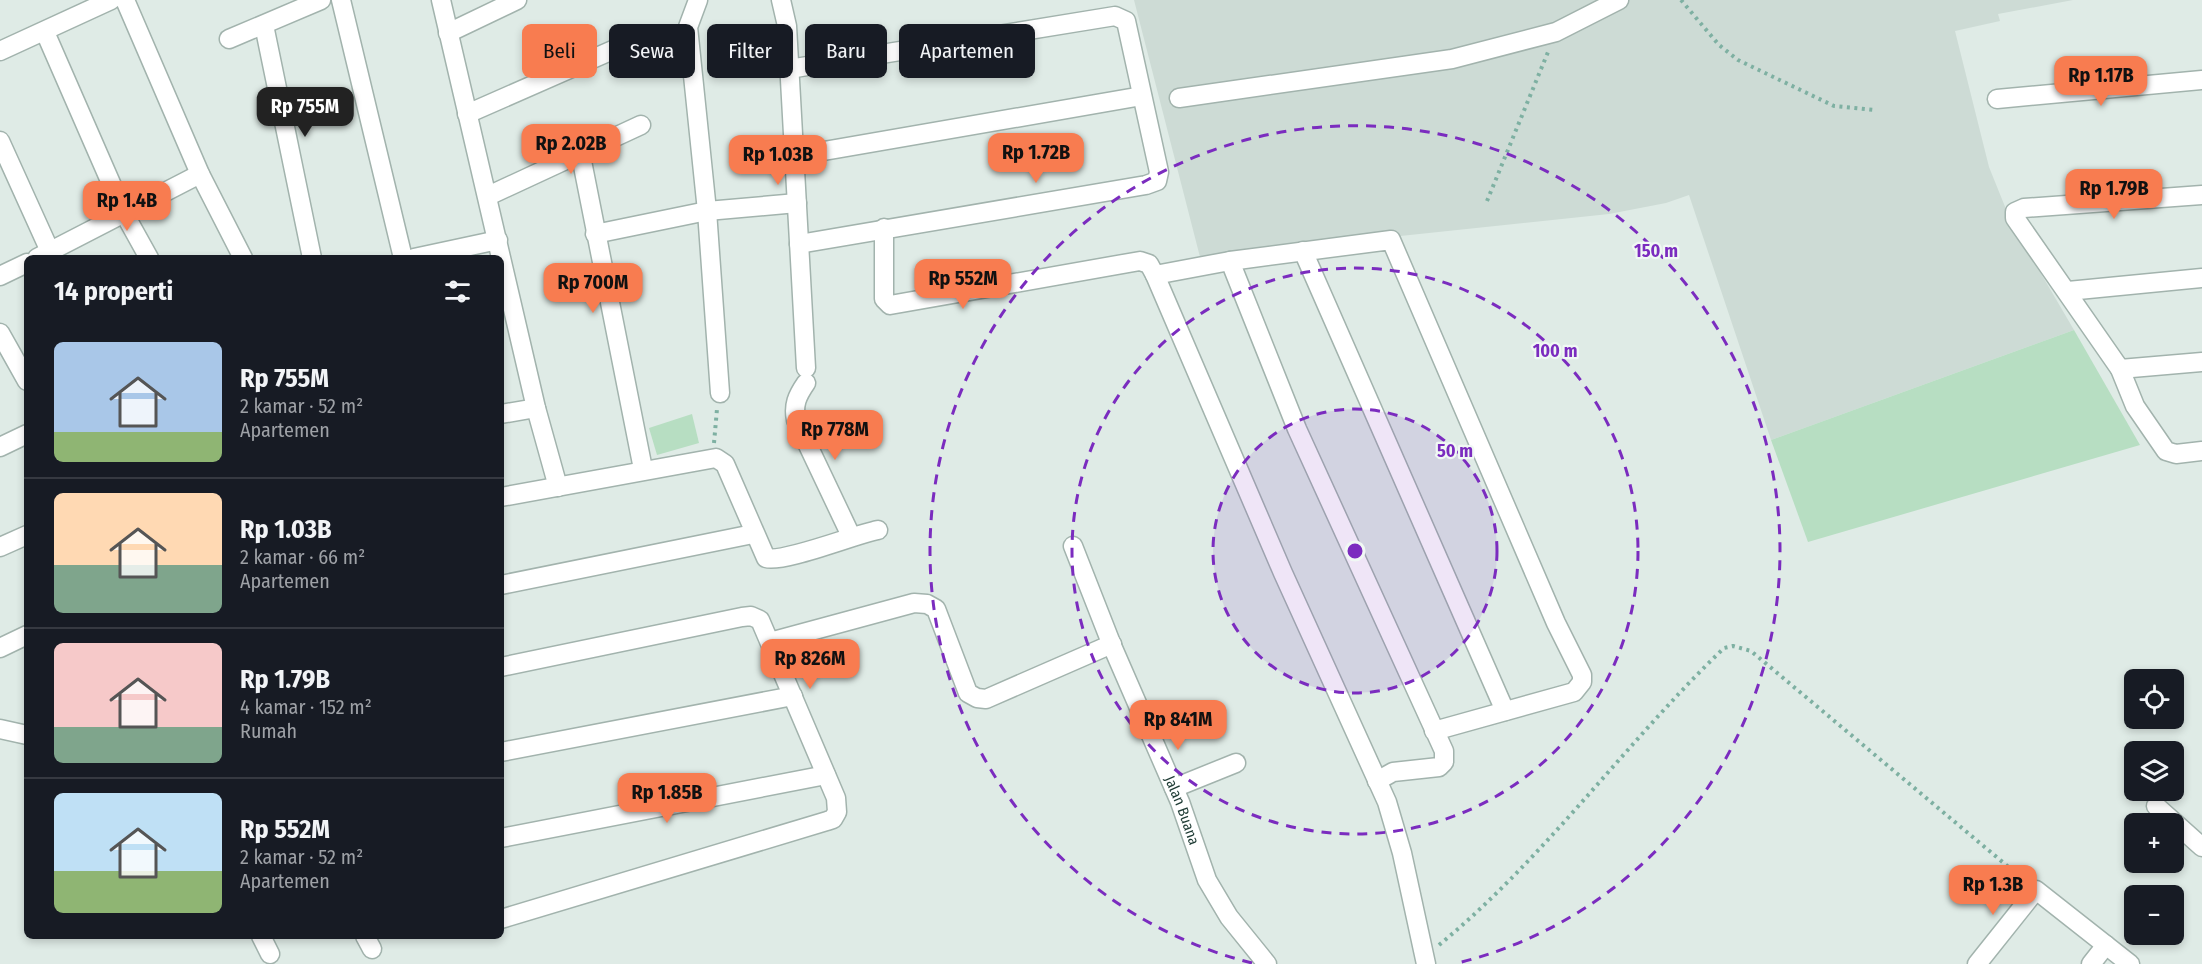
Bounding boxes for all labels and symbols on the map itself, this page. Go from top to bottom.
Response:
pin: Rp 1.17B [2039,56,2163,107]
pin: Rp 755M [250,87,360,138]
pin: Rp 2.02B [509,124,633,175]
pin: Rp 1.72B [974,133,1098,184]
pin: Rp 1.03B [716,135,840,186]
pin: Rp 1.79B [2052,169,2176,220]
pin: Rp 1.4B [72,181,182,232]
text: 150 m [1634,240,1678,262]
pin: Rp 552M [908,259,1018,310]
pin: Rp 700M [538,263,648,314]
text: 100 m [1533,340,1577,362]
pin: Rp 778M [780,410,890,461]
text: 50 m [1437,440,1473,462]
centre of rings [1345,541,1365,561]
pin: Rp 826M [755,639,865,690]
pin: Rp 841M [1123,700,1233,751]
pin: Rp 1.85B [605,773,729,824]
street label: Jalan Buana [1161,773,1203,847]
pin: Rp 1.3B [1938,865,2048,916]

